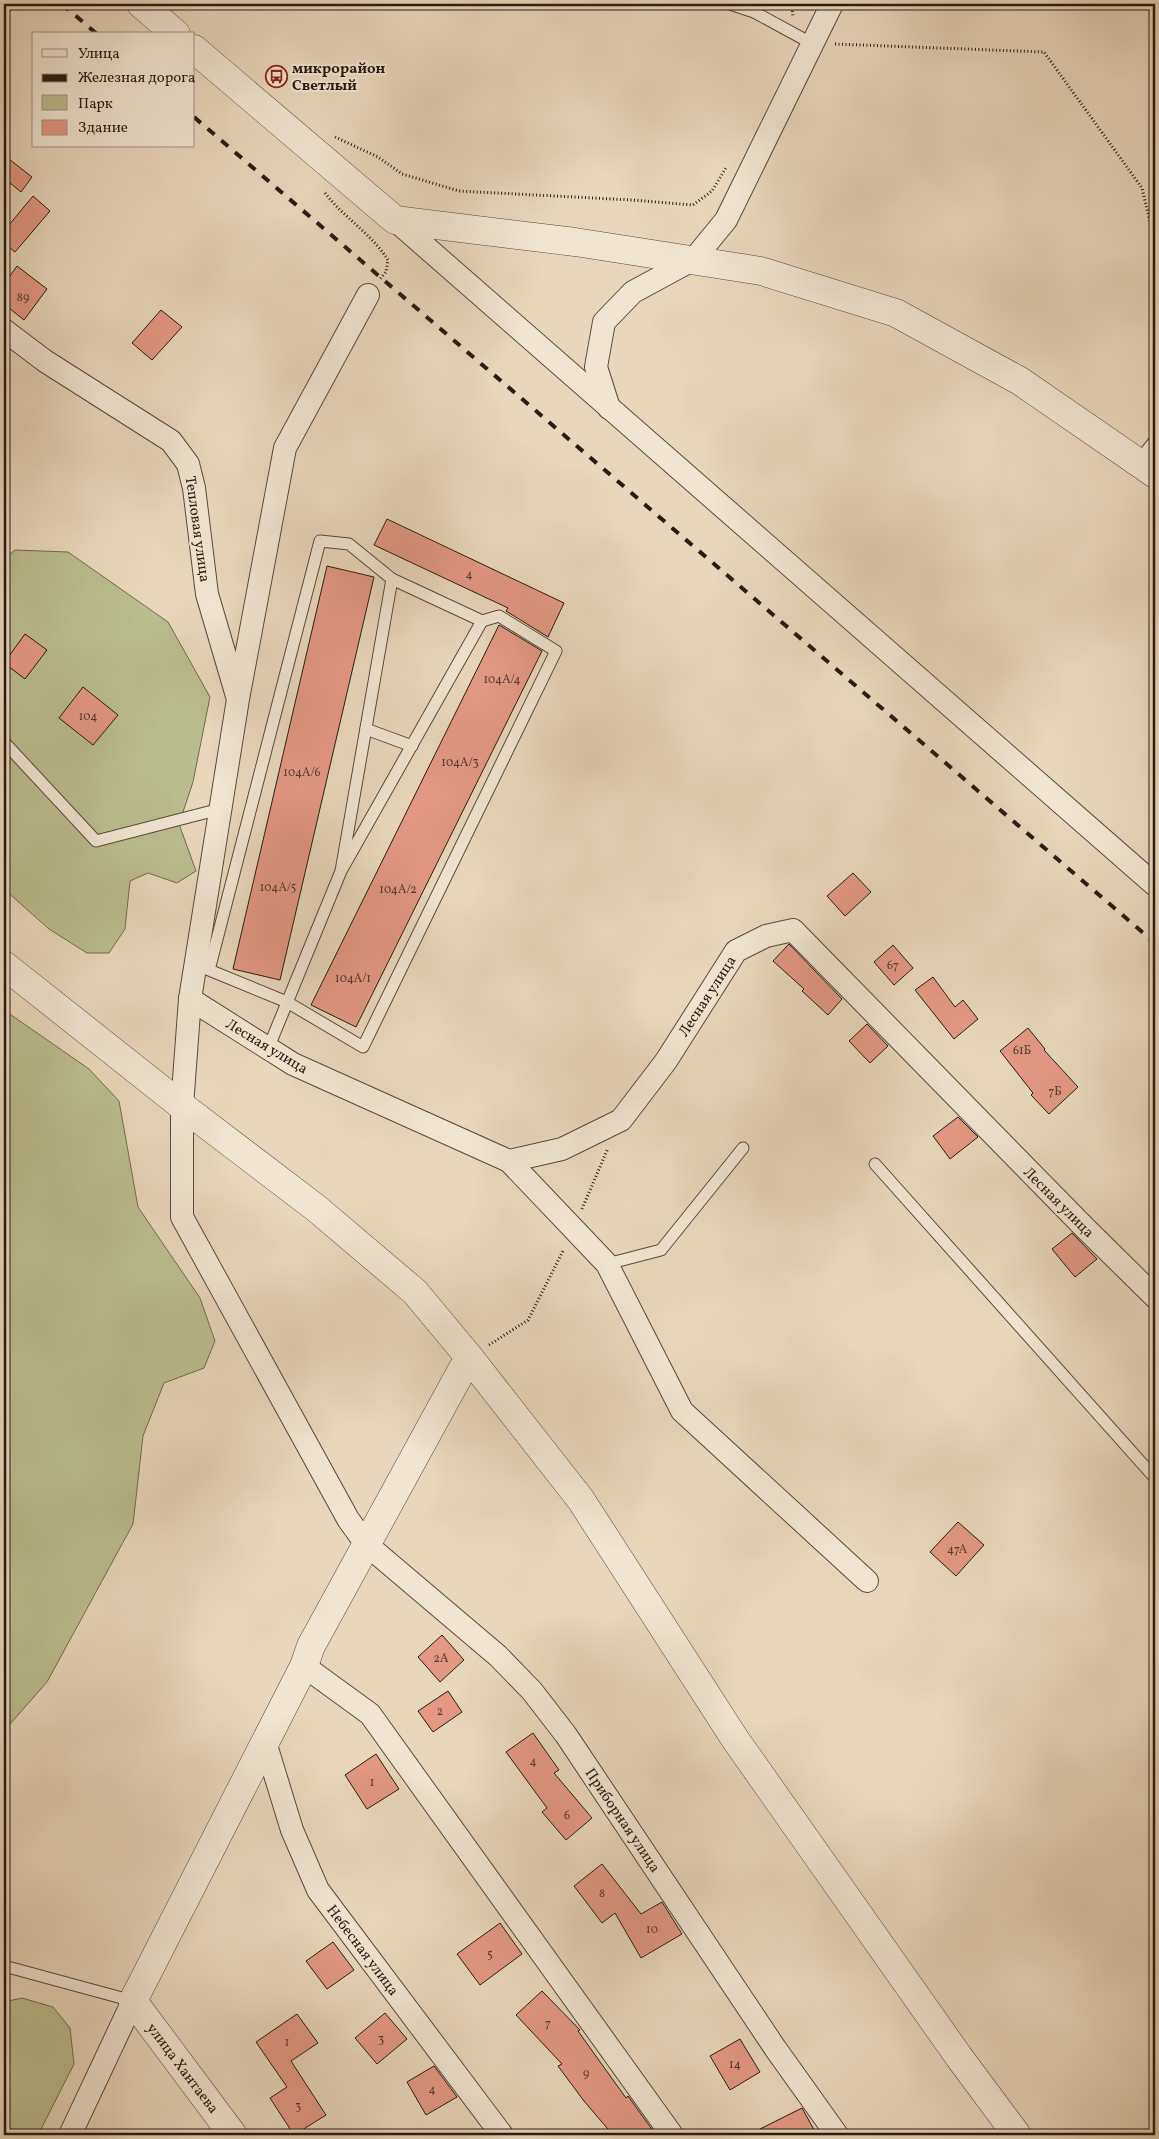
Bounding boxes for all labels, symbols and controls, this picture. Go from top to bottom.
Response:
legend [32,32,195,148]
text: Улица [78,44,120,65]
place label: микрорайон Светлый [292,59,386,97]
bus stop icon: микрорайон Светлый [264,65,288,89]
text: Железная дорога [78,68,195,89]
text: Парк [78,94,113,115]
text: Здание [78,118,128,139]
house number: 89 [17,290,29,306]
street label: Тепловая улица [179,475,214,584]
house number: 4 [465,567,473,583]
house number: 104А/4 [483,672,521,688]
house number: 104 [79,709,97,725]
house number: 104А/3 [441,755,479,771]
house number: 104А/6 [283,765,321,781]
house number: 104А/5 [260,880,297,896]
house number: 104А/2 [379,882,417,898]
street label: Лесная улица [674,952,742,1041]
house number: 67 [887,958,899,974]
house number: 104А/1 [335,971,371,987]
street label: Лесная улица [221,1014,311,1080]
house number: 61Б [1013,1043,1031,1059]
house number: 7Б [1048,1084,1062,1100]
street label: Лесная улица [1018,1163,1098,1243]
house number: 47А [947,1542,968,1558]
house number: 2А [434,1651,449,1667]
house number: 2 [437,1704,443,1720]
house number: 4 [529,1754,537,1770]
street label: Приборная улица [579,1764,665,1877]
house number: 1 [370,1775,374,1791]
house number: 6 [564,1808,570,1824]
house number: 8 [599,1886,605,1902]
street label: Небесная улица [321,1901,403,2001]
house number: 10 [646,1922,658,1938]
house number: 5 [487,1947,493,1963]
house number: 7 [545,2016,551,2032]
street label: улица Хантаева [141,2019,223,2119]
house number: 3 [378,2032,384,2048]
house number: 1 [285,2035,289,2051]
house number: 14 [729,2057,741,2073]
house number: 9 [583,2066,589,2082]
house number: 4 [428,2082,436,2098]
house number: 3 [295,2099,301,2115]

